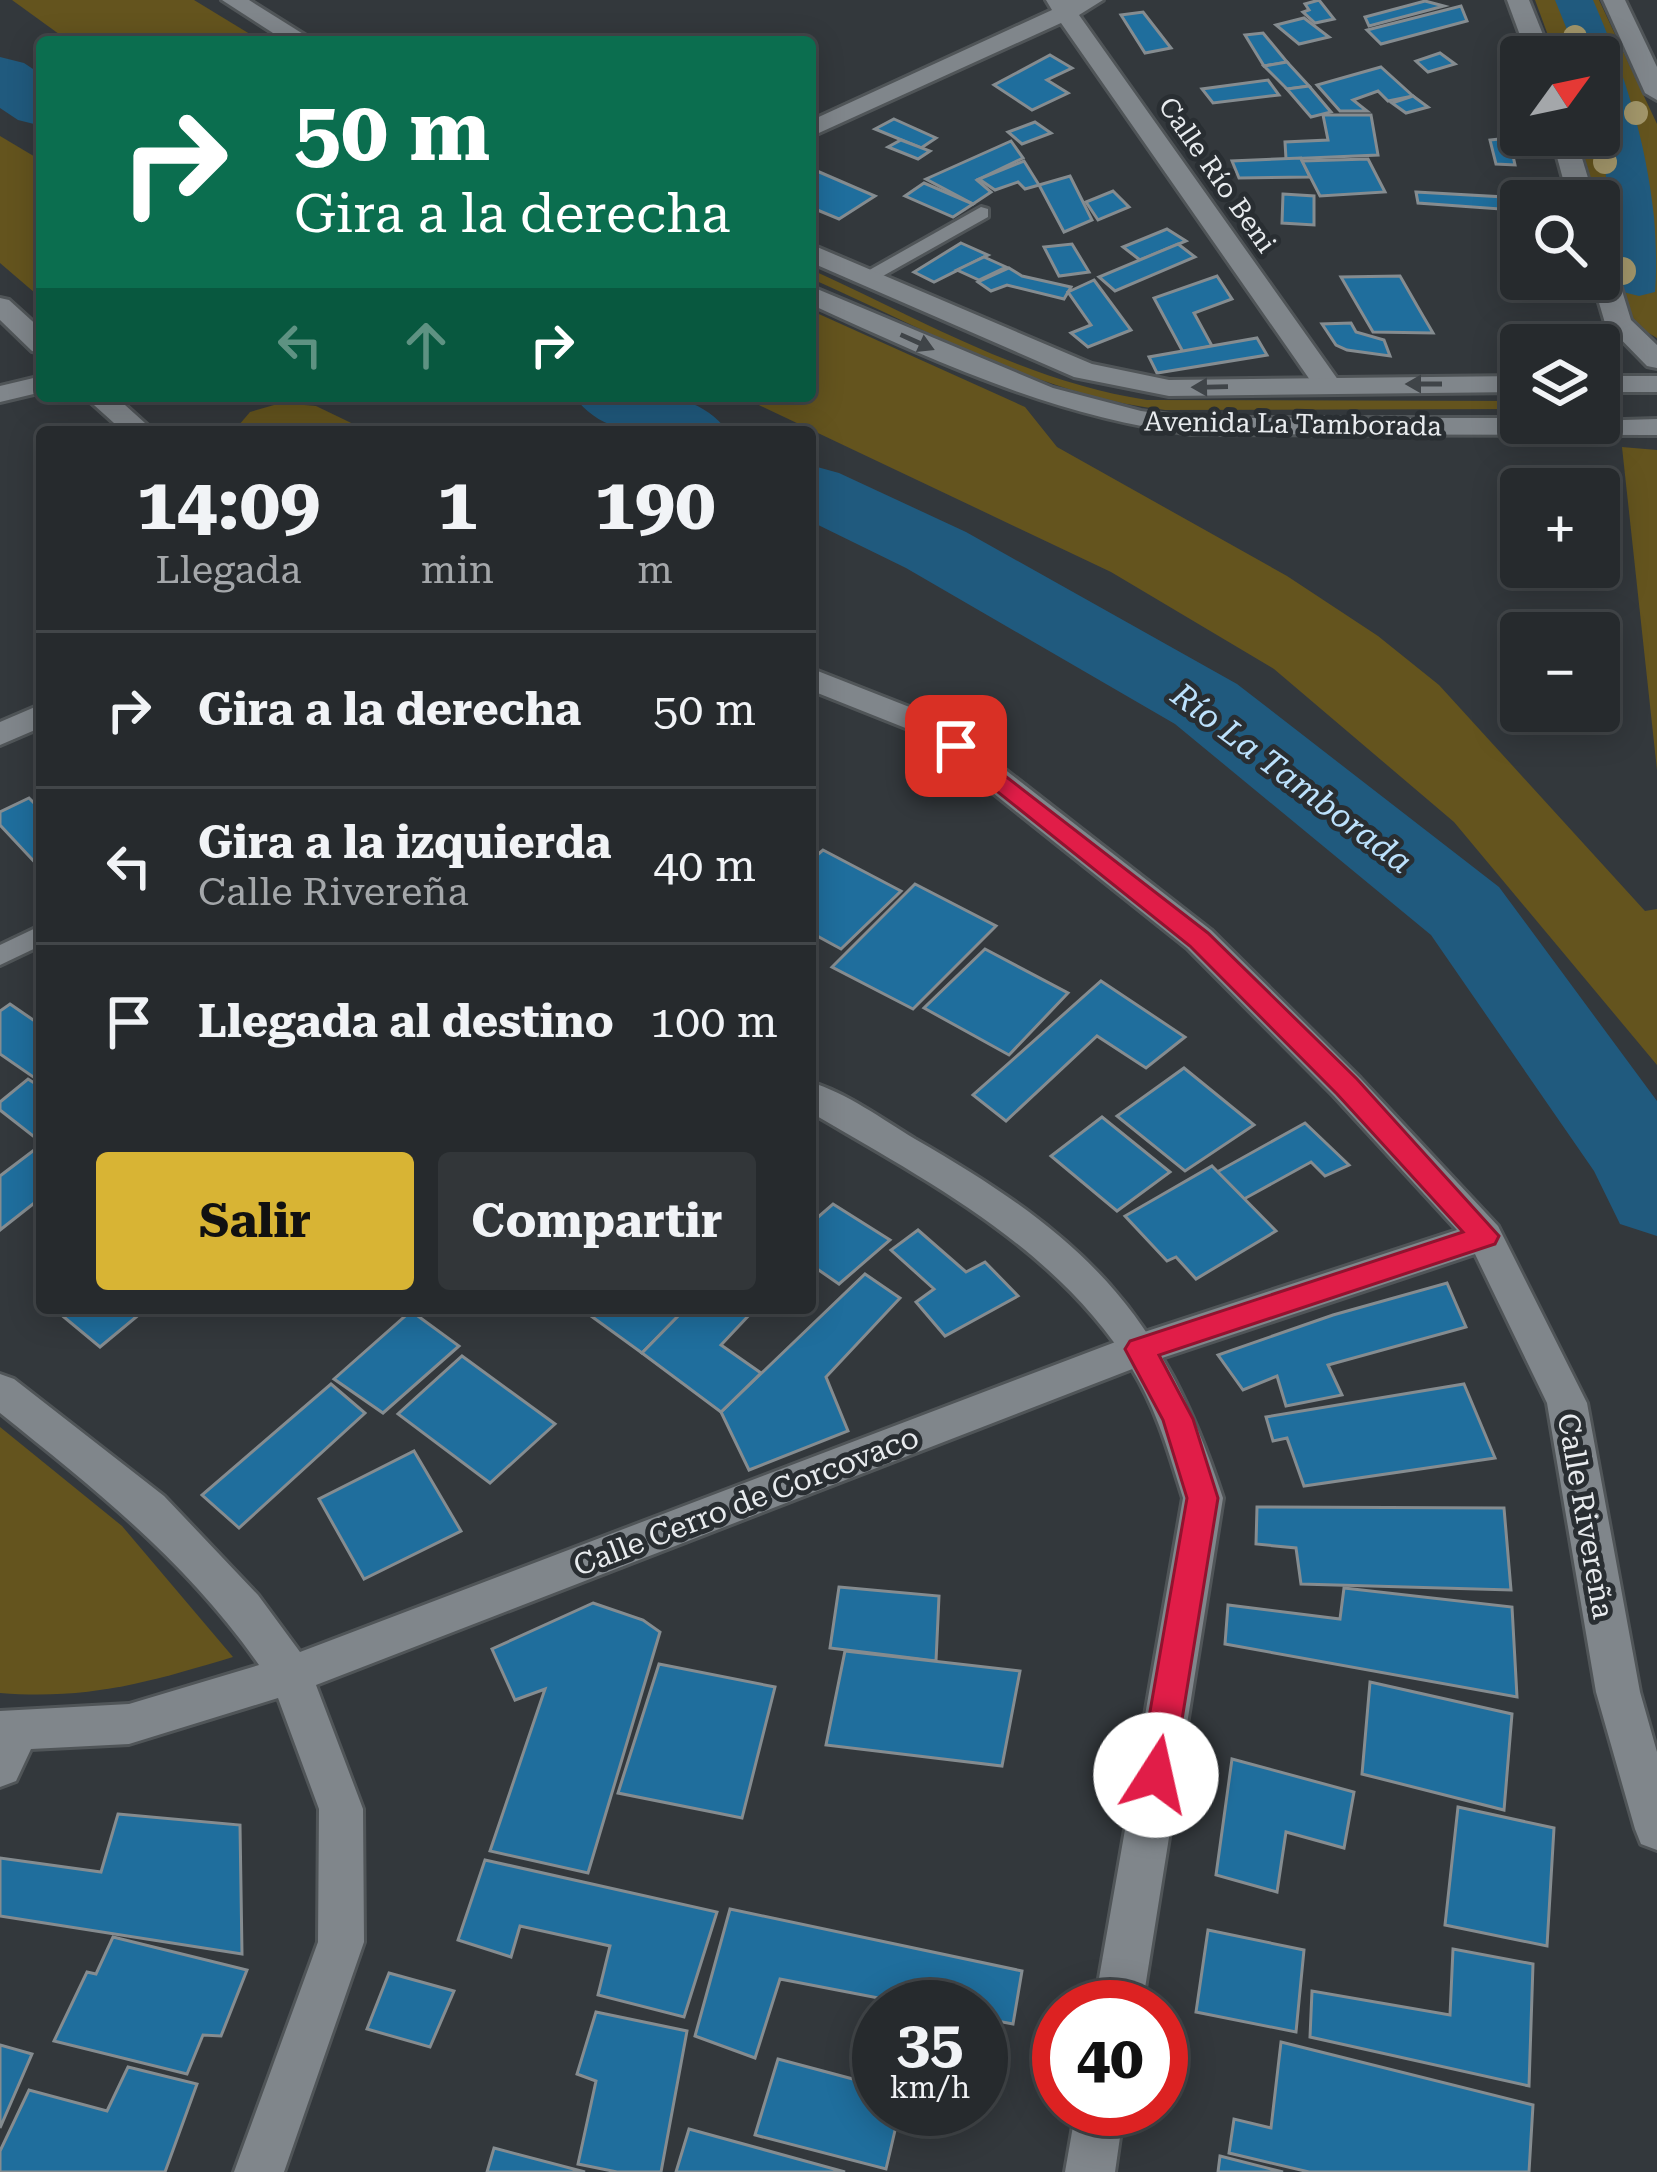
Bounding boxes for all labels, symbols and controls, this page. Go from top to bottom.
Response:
north arrow [1500,36,1620,156]
map controls [1500,36,1620,732]
text: 50 m [294,82,490,180]
icon: right [96,84,252,240]
street label: Calle Río Beni [1152,91,1282,259]
button: search [1500,180,1620,300]
text: Gira a la derecha [294,182,730,245]
icon: left [267,312,333,378]
icon: ahead [393,312,459,378]
icon: right [519,312,585,378]
button: layers [1500,324,1620,444]
one-way arrow [900,333,935,353]
one-way arrow [1404,374,1442,394]
one-way arrow [1190,377,1228,396]
street label: Avenida La Tamborada [1144,405,1442,443]
text: 14:09 [137,462,320,547]
text: 1 [437,462,478,547]
text: 190 [595,462,715,547]
button: + [1500,468,1620,588]
text: Llegada [155,547,301,593]
text: min [421,547,494,593]
text: m [637,547,673,593]
button: − [1500,612,1620,732]
water label: Río La Tamborada [1163,674,1420,881]
icon: right [96,677,162,743]
text: Gira a la derecha [198,683,581,736]
text: 50 m [653,683,756,736]
pin [905,695,1007,797]
icon: arrive [923,713,989,779]
text: Gira a la izquierda [198,816,611,869]
icon: left [96,833,162,899]
text: 40 m [653,839,756,892]
text: Calle Rivereña [198,869,469,915]
icon: arrive [96,989,162,1055]
text: Llegada al destino [198,995,614,1048]
text: 100 m [650,995,778,1048]
button: Salir [96,1152,414,1290]
button: Compartir [438,1152,756,1290]
street label: Calle Rivereña [1551,1410,1621,1622]
street label: Calle Cerro de Corcovaco [569,1419,923,1583]
position arrow [1093,1712,1219,1838]
speed limit sign: 40 [1032,1980,1188,2136]
text: 35 [896,2007,964,2078]
text: km/h [890,2070,970,2105]

